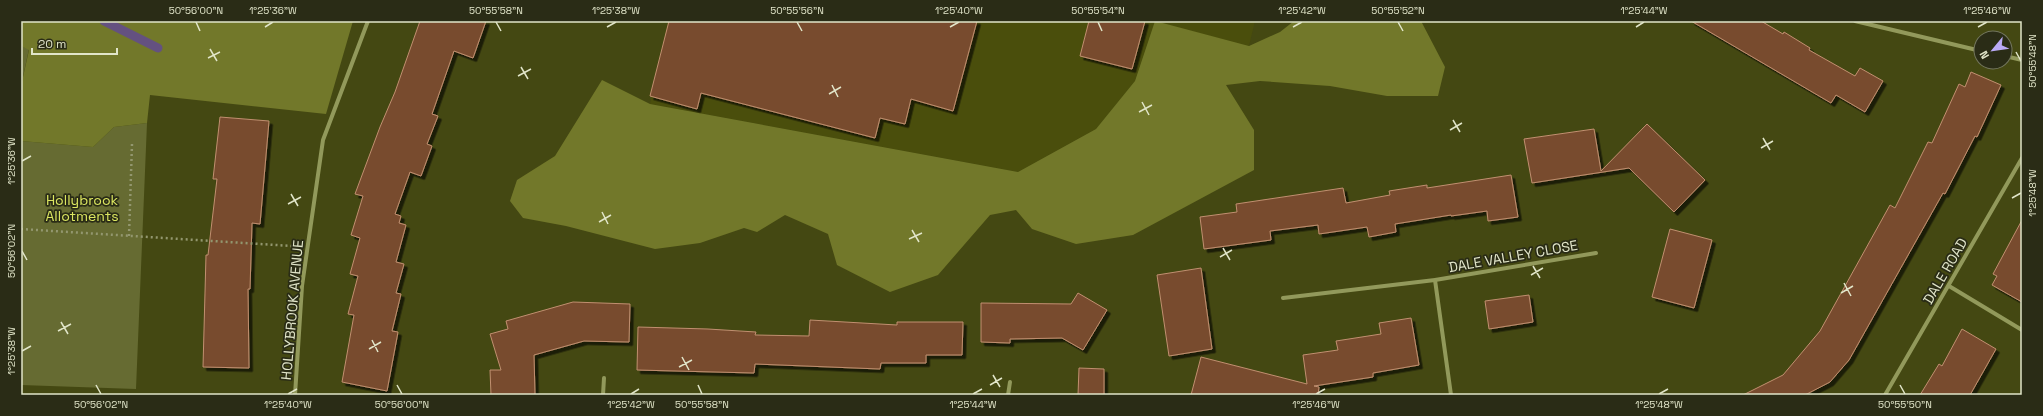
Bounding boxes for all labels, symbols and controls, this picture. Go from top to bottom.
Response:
text: 50°56'00"N [169,4,223,17]
text: 1°25'36"W [249,4,297,17]
text: 50°55'58"N [469,4,523,17]
text: 1°25'38"W [592,4,640,17]
text: 50°55'56"N [770,4,824,17]
text: 1°25'40"W [935,4,983,17]
text: 50°55'54"N [1071,4,1125,17]
text: 1°25'42"W [1278,4,1326,17]
text: 50°55'52"N [1371,4,1425,17]
text: 1°25'44"W [1620,4,1668,17]
text: 1°25'46"W [1963,4,2011,17]
scale bar [32,30,117,56]
north arrow [1973,30,2013,70]
text: 50°55'48"N [2026,34,2039,88]
text: 20 m [38,36,66,52]
text: N [1976,48,1992,61]
text: 1°25'36"W [5,137,18,185]
text: 1°25'48"W [2026,169,2039,217]
park label: Hollybrook Allotments [45,191,119,225]
text: 50°56'02"N [5,224,18,278]
street label: DALE ROAD [1919,235,1971,307]
street label: DALE VALLEY CLOSE [1447,236,1579,276]
street label: HOLLYBROOK AVENUE [277,239,307,381]
text: 1°25'38"W [5,327,18,375]
text: 50°56'02"N [74,398,128,411]
text: 1°25'40"W [264,398,312,411]
text: 50°56'00"N [375,398,429,411]
text: 1°25'42"W [607,398,655,411]
text: 50°55'58"N [675,398,729,411]
text: 1°25'44"W [949,398,997,411]
text: 1°25'46"W [1292,398,1340,411]
text: 1°25'48"W [1635,398,1683,411]
text: 50°55'50"N [1878,398,1932,411]

